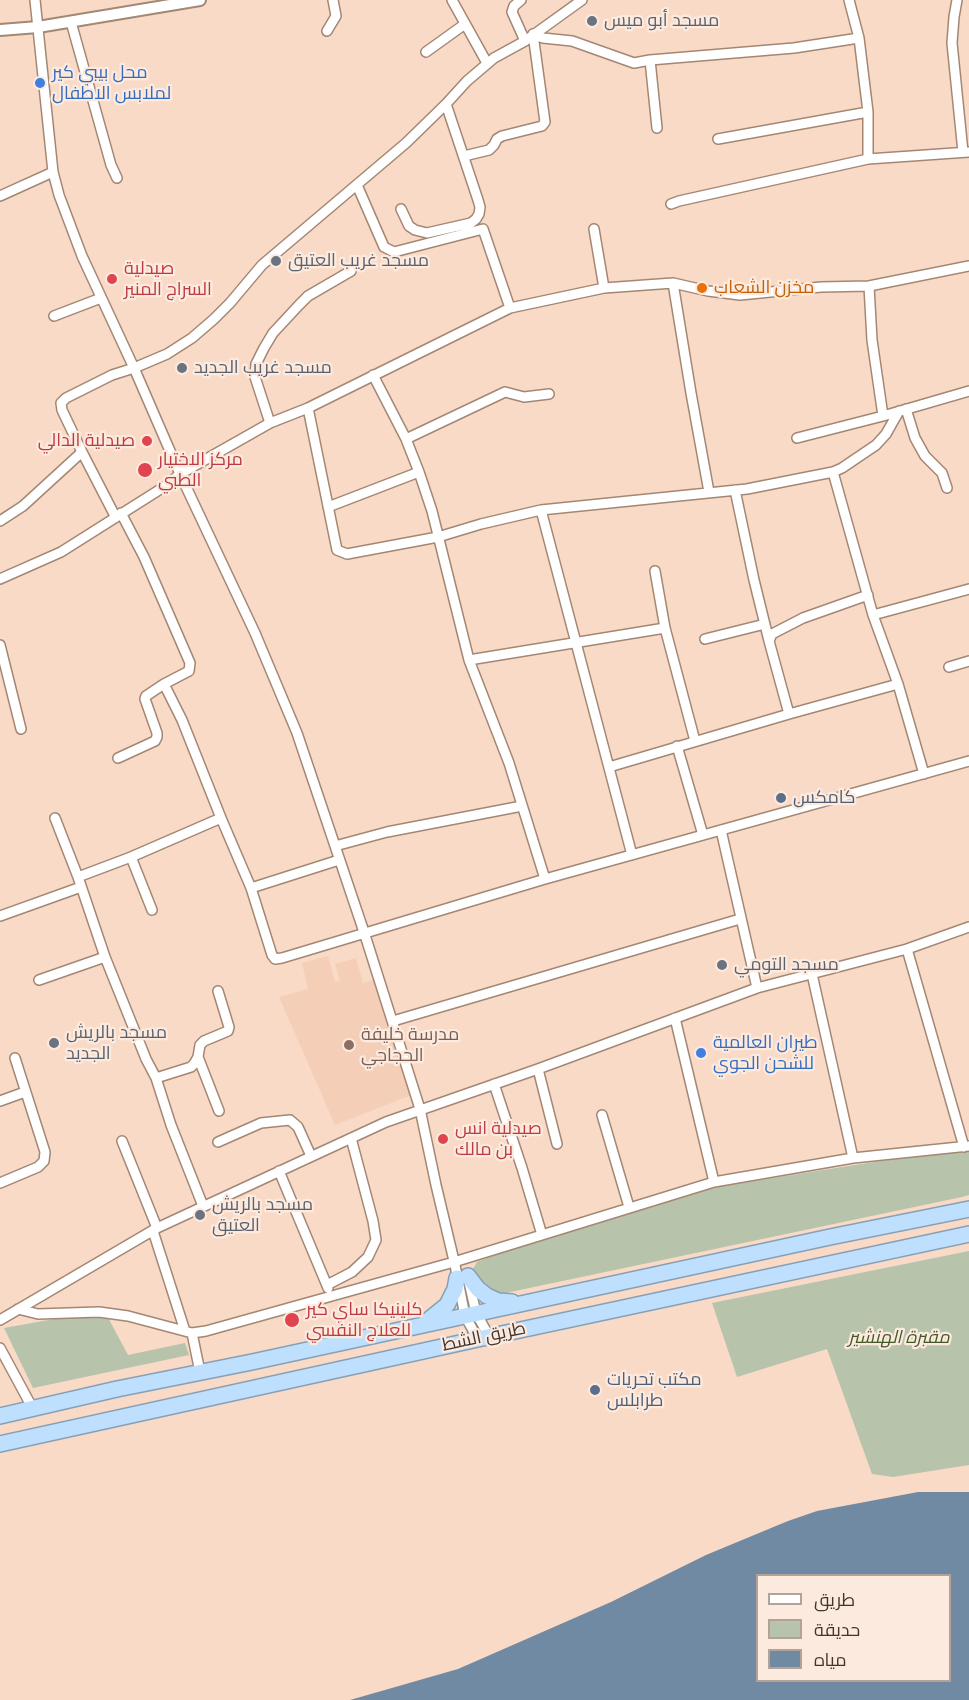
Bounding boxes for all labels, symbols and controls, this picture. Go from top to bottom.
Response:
place label: مسجد أبو ميس [604,10,719,32]
marker: مسجد أبو ميس [585,14,599,28]
place label: محل بيبي كير لملابس الاطفال [52,62,171,104]
marker: محل بيبي كير لملابس الاطفال [33,76,47,90]
place label: مسجد غريب العتيق [288,250,429,272]
marker: مسجد غريب العتيق [269,254,283,268]
place label: صيدلية السراج المنير [124,258,212,300]
marker: صيدلية السراج المنير [105,272,119,286]
place label: مخزن الشعاب [714,277,814,299]
marker: مخزن الشعاب [695,281,709,295]
place label: مسجد غريب الجديد [194,357,332,379]
marker: مسجد غريب الجديد [175,361,189,375]
place label: صيدلية الدالي [38,430,135,452]
marker: صيدلية الدالي [140,434,154,448]
place label: مركز الاختيار الطبي [158,449,243,492]
marker: مركز الاختيار الطبي [136,461,154,479]
place label: كامكس [793,787,855,809]
marker: كامكس [774,791,788,805]
place label: مسجد التومي [734,954,839,976]
marker: مسجد التومي [715,958,729,972]
place label: مسجد بالريش الجديد [66,1022,167,1064]
place label: مدرسة خليفة الحجاجي [361,1024,459,1066]
place label: طيران العالمية للشحن الجوي [713,1032,818,1074]
marker: مسجد بالريش الجديد [47,1036,61,1050]
marker: مدرسة خليفة الحجاجي [342,1038,356,1052]
marker: طيران العالمية للشحن الجوي [694,1046,708,1060]
place label: صيدلية انس بن مالك [455,1118,542,1160]
marker: صيدلية انس بن مالك [436,1132,450,1146]
place label: مسجد بالريش العتيق [212,1194,313,1236]
marker: مسجد بالريش العتيق [193,1208,207,1222]
place label: كلينيكا ساي كير للعلاج النفسي [306,1299,423,1342]
marker: كلينيكا ساي كير للعلاج النفسي [283,1311,301,1329]
street label: طريق الشط [440,1318,528,1356]
park label: مقبرة الهنشير [848,1327,950,1349]
place label: مكتب تحريات طرابلس [607,1369,701,1412]
marker: مكتب تحريات طرابلس [588,1383,602,1397]
legend [756,1574,951,1682]
text: طريق [814,1588,855,1611]
text: حديقة [814,1618,860,1641]
text: مياه [814,1648,847,1671]

